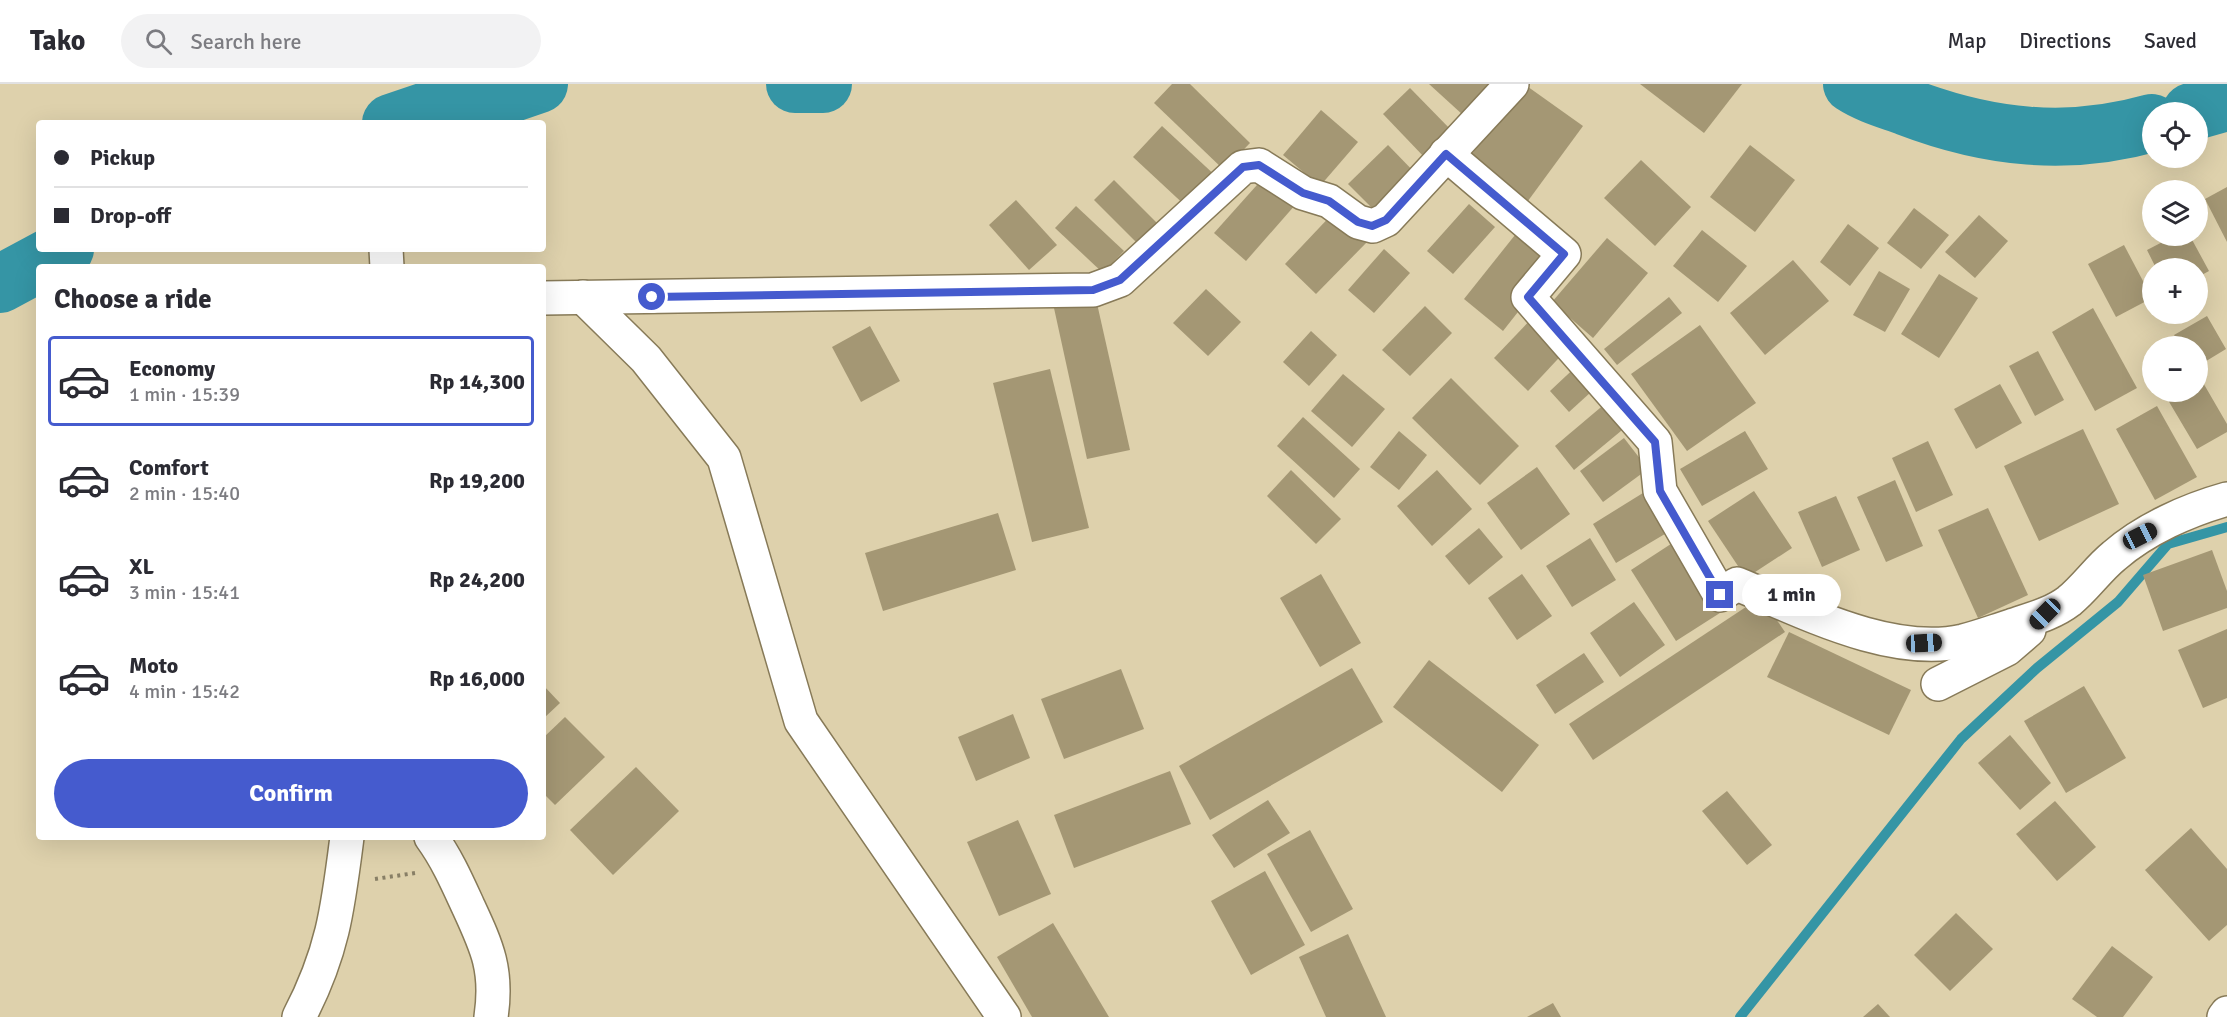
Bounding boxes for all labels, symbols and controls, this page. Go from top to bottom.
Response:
search box [121,14,541,68]
text: Tako [30,24,85,58]
icon: search [142,25,175,58]
text: Search here [190,28,301,55]
text: Map [1948,28,1986,54]
text: Directions [2019,28,2111,54]
text: Saved [2144,28,2197,54]
map controls [2142,102,2208,402]
button: locate [2142,102,2208,168]
text: Pickup [90,144,155,171]
button: layers [2142,180,2208,246]
text: Drop-off [90,202,171,229]
button: + [2142,258,2208,324]
text: Choose a ride [54,283,212,316]
route start [638,283,665,310]
button: − [2142,336,2208,402]
icon: car [57,354,111,408]
text: Economy [129,355,215,382]
text: Rp 14,300 [429,368,525,395]
text: 1 min · 15:39 [129,382,240,407]
icon: car [57,453,111,507]
text: Comfort [129,454,209,481]
text: Rp 19,200 [429,467,525,494]
text: 2 min · 15:40 [129,481,240,506]
car [2120,520,2160,552]
icon: car [57,552,111,606]
text: XL [129,553,154,580]
text: Rp 24,200 [429,566,525,593]
callout: 1 min [1741,574,1840,616]
text: 3 min · 15:41 [129,580,240,605]
route end [1706,581,1733,608]
text: 1 min [1767,582,1816,607]
car [2026,595,2064,633]
car [1906,633,1942,653]
icon: car [57,651,111,705]
text: Moto [129,652,178,679]
text: Rp 16,000 [429,665,525,692]
text: 4 min · 15:42 [129,679,240,704]
button: Confirm [54,759,528,828]

